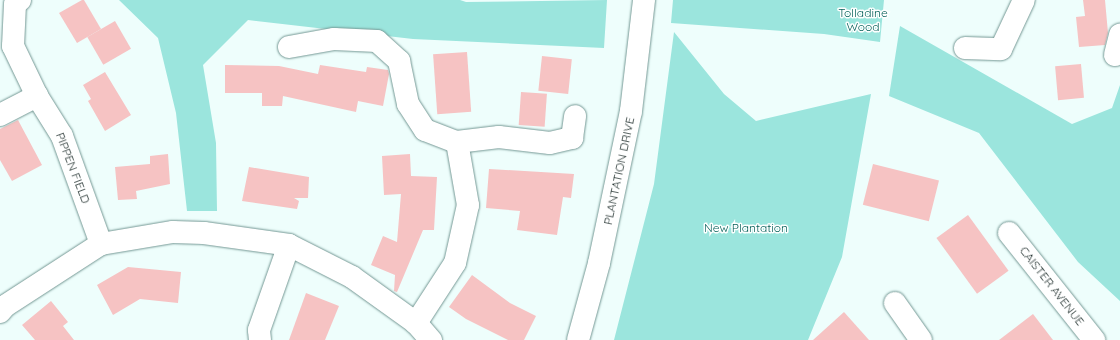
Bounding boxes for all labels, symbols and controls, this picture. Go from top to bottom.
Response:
park label: Tolladine Wood [838,6,888,34]
street label: PLANTATION DRIVE [601,116,637,226]
street label: PIPPEN FIELD [53,130,93,206]
park label: New Plantation [704,221,788,235]
street label: CAISTER AVENUE [1017,244,1087,328]

